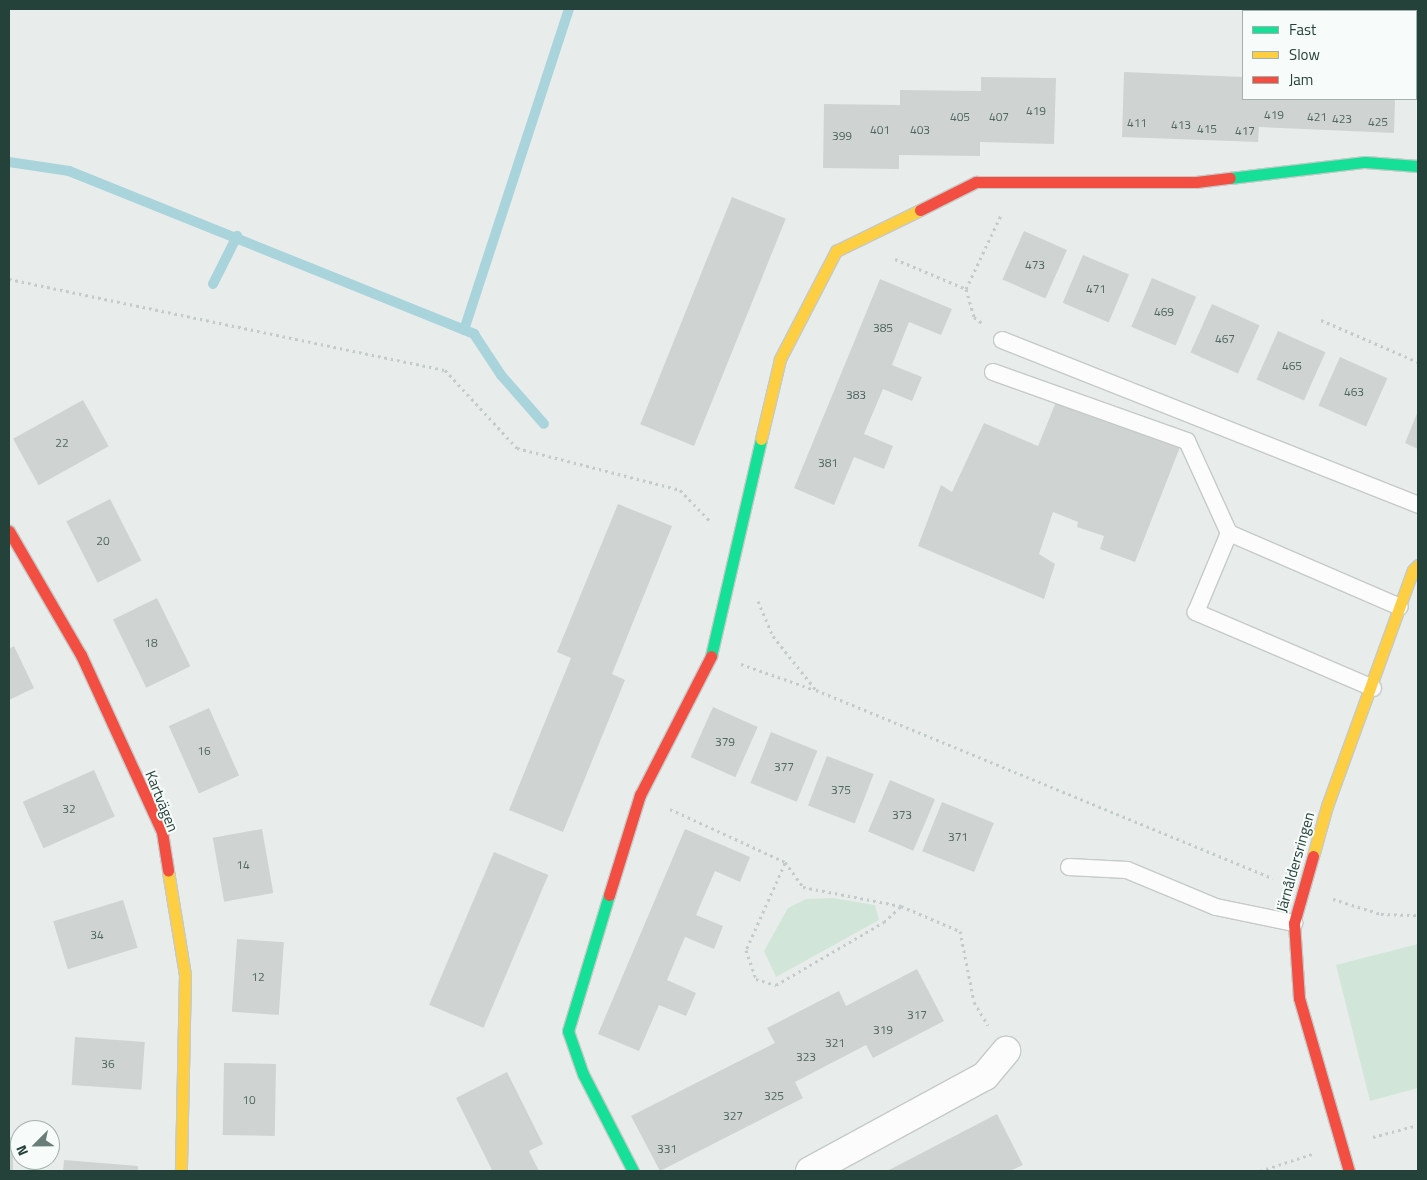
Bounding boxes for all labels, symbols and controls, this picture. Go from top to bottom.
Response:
legend [1242,10,1417,100]
text: Fast [1289,18,1316,41]
text: Slow [1289,43,1320,66]
text: Jam [1289,68,1313,91]
house number: 419 [1026,104,1046,118]
house number: 419 [1264,108,1284,122]
house number: 405 [950,110,970,124]
house number: 407 [989,110,1009,124]
house number: 421 [1307,110,1327,124]
house number: 423 [1332,112,1352,126]
house number: 425 [1368,115,1388,129]
house number: 411 [1127,116,1147,130]
house number: 413 [1171,118,1191,132]
house number: 415 [1197,122,1217,136]
house number: 401 [870,123,890,137]
house number: 403 [910,123,930,137]
house number: 417 [1235,124,1255,138]
house number: 399 [832,129,852,143]
house number: 473 [1025,258,1045,272]
house number: 471 [1086,282,1106,296]
house number: 469 [1154,305,1174,319]
house number: 385 [873,321,893,335]
house number: 467 [1215,332,1235,346]
house number: 465 [1282,359,1302,373]
house number: 463 [1344,385,1364,399]
house number: 383 [846,388,866,402]
house number: 22 [55,436,69,450]
house number: 381 [818,456,838,470]
house number: 20 [96,534,110,548]
house number: 18 [144,636,158,650]
house number: 379 [715,735,735,749]
house number: 16 [197,744,211,758]
house number: 377 [774,760,794,774]
street label: Kartvägen [142,768,182,834]
house number: 375 [831,783,851,797]
house number: 32 [62,802,76,816]
house number: 373 [892,808,912,822]
street label: Järnåldersringen [1272,810,1318,914]
house number: 371 [948,830,968,844]
house number: 14 [236,858,250,872]
house number: 34 [90,928,104,942]
house number: 12 [251,970,265,984]
house number: 317 [907,1008,927,1022]
house number: 319 [873,1023,893,1037]
house number: 321 [825,1036,845,1050]
house number: 323 [796,1050,816,1064]
house number: 36 [101,1057,115,1071]
house number: 325 [764,1089,784,1103]
house number: 10 [242,1093,256,1107]
house number: 327 [723,1109,743,1123]
north arrow [10,1120,60,1170]
text: N [10,1142,33,1159]
house number: 331 [657,1142,677,1156]

